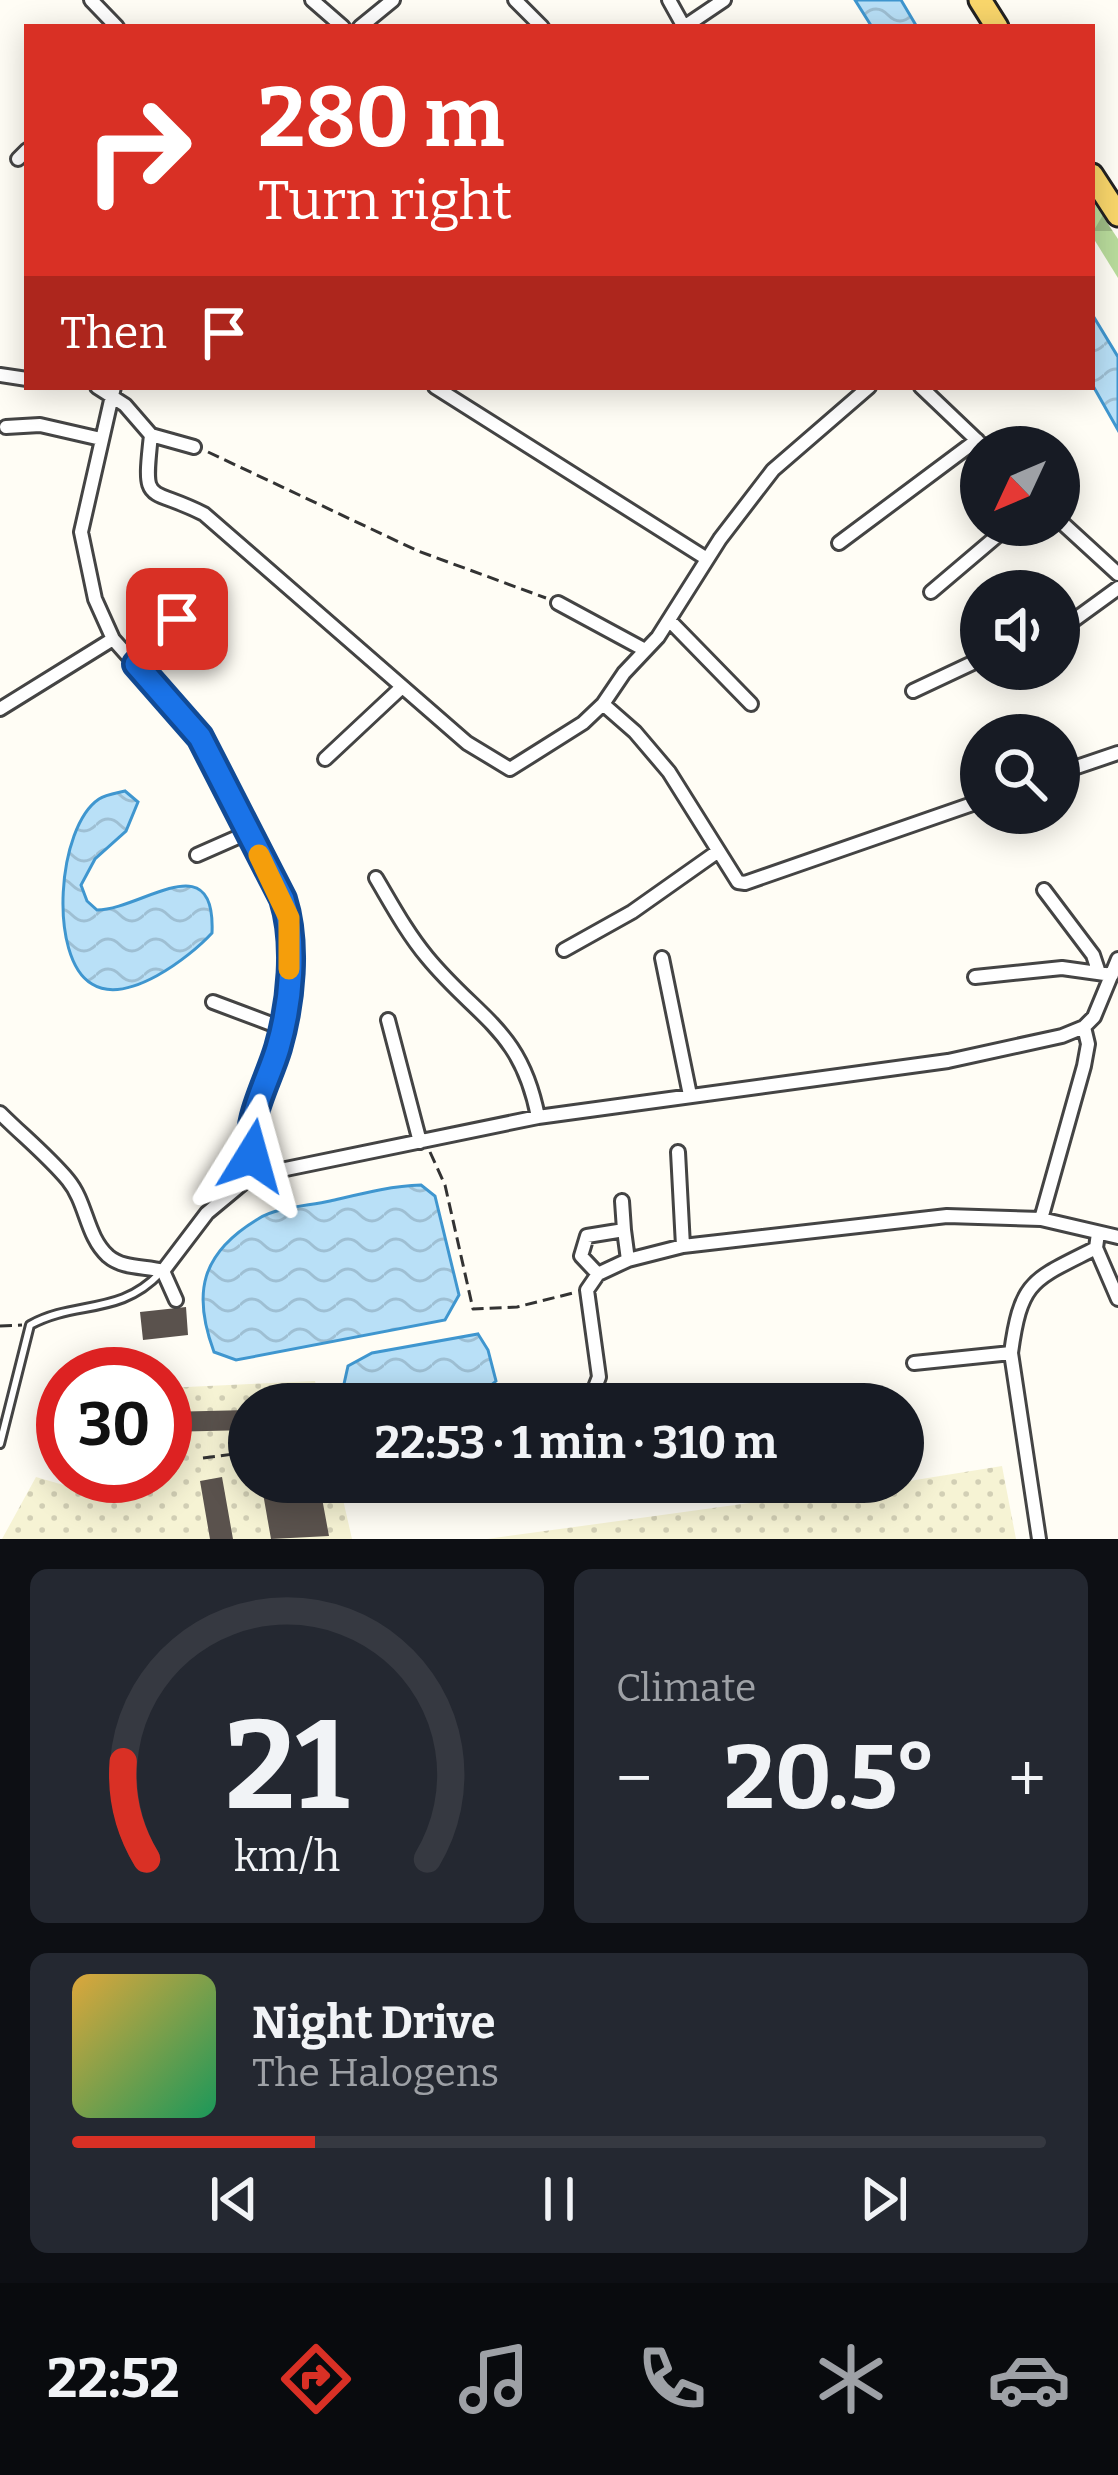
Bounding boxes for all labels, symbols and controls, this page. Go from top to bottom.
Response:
text: 280 m [258,67,504,168]
icon: right [60,72,216,228]
text: Turn right [258,169,512,233]
icon: arrive [191,300,257,366]
text: Then [60,306,167,360]
north arrow [960,426,1080,546]
map controls [960,426,1080,834]
pin [126,568,228,670]
button: sound [960,570,1080,690]
icon: arrive [144,586,210,652]
button: search [960,714,1080,834]
position arrow [189,1093,315,1219]
speed limit sign: 30 [36,1347,192,1503]
text: 22:53 · 1 min · 310 m [375,1416,777,1470]
text: Climate [616,1665,756,1711]
text: 21 [225,1691,349,1841]
text: 20.5° [724,1724,937,1832]
text: − [616,1739,652,1818]
text: + [1008,1739,1046,1818]
text: km/h [234,1831,340,1882]
text: Night Drive [252,1996,495,2050]
text: The Halogens [252,2050,499,2096]
icon: previous [201,2166,267,2232]
icon: pause [526,2166,592,2232]
icon: next [851,2166,917,2232]
icon: directions [274,2337,358,2421]
icon: music [452,2337,536,2421]
icon: phone [630,2337,714,2421]
icon: climate [809,2337,893,2421]
icon: car [987,2337,1071,2421]
text: 22:52 [47,2347,180,2411]

